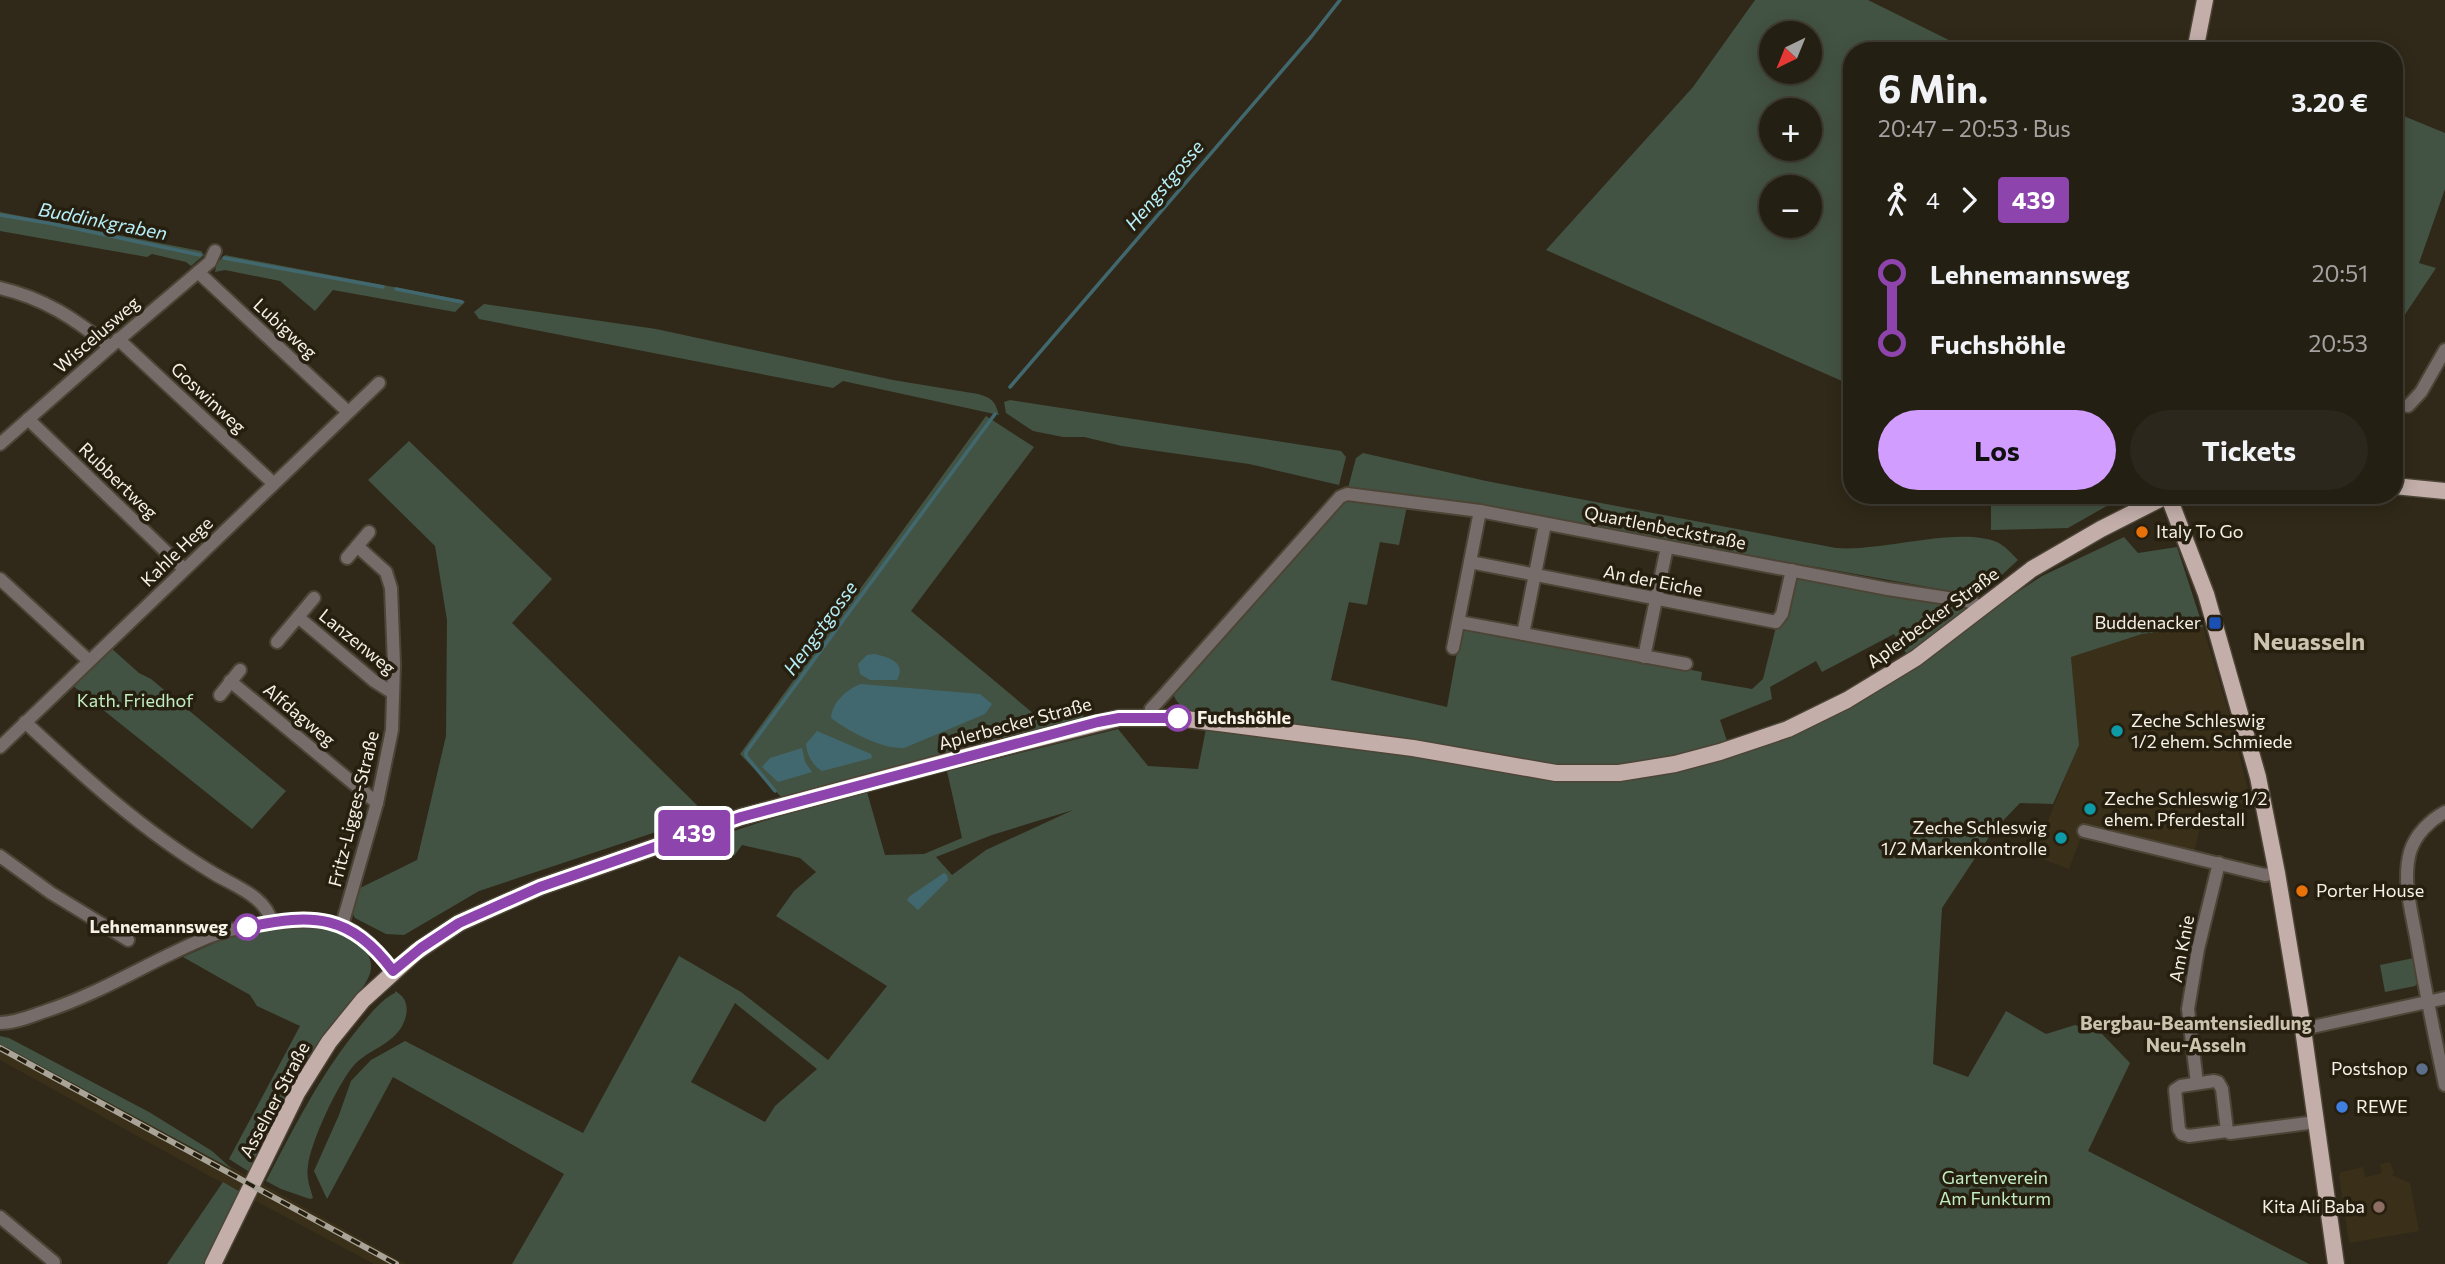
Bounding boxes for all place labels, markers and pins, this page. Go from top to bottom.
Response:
place label: Italy To Go [2156,520,2243,542]
marker: Italy To Go [2134,524,2150,540]
place label: Buddenacker [2094,611,2201,633]
marker: Buddenacker [2207,615,2223,631]
marker: Fuchshöhle [1165,705,1191,731]
place label: Fuchshöhle [1197,706,1291,728]
place label: Zeche Schleswig 1/2 ehem. Schmiede [2131,709,2292,752]
marker: Zeche Schleswig 1/2 ehem. Schmiede [2109,723,2125,739]
place label: Zeche Schleswig 1/2 ehem. Pferdestall [2104,787,2268,830]
marker: Zeche Schleswig 1/2 ehem. Pferdestall [2082,801,2098,817]
place label: Zeche Schleswig 1/2 Markenkontrolle [1881,816,2047,859]
marker: Zeche Schleswig 1/2 Markenkontrolle [2053,830,2069,846]
place label: Porter House [2316,879,2424,901]
marker: Porter House [2294,883,2310,899]
marker: Lehnemannsweg [234,914,260,940]
place label: Lehnemannsweg [90,915,228,937]
place label: Postshop [2331,1057,2408,1079]
marker: Postshop [2414,1061,2430,1077]
place label: REWE [2356,1095,2408,1117]
marker: REWE [2334,1099,2350,1115]
place label: Kita Ali Baba [2262,1195,2365,1217]
marker: Kita Ali Baba [2371,1199,2387,1215]

